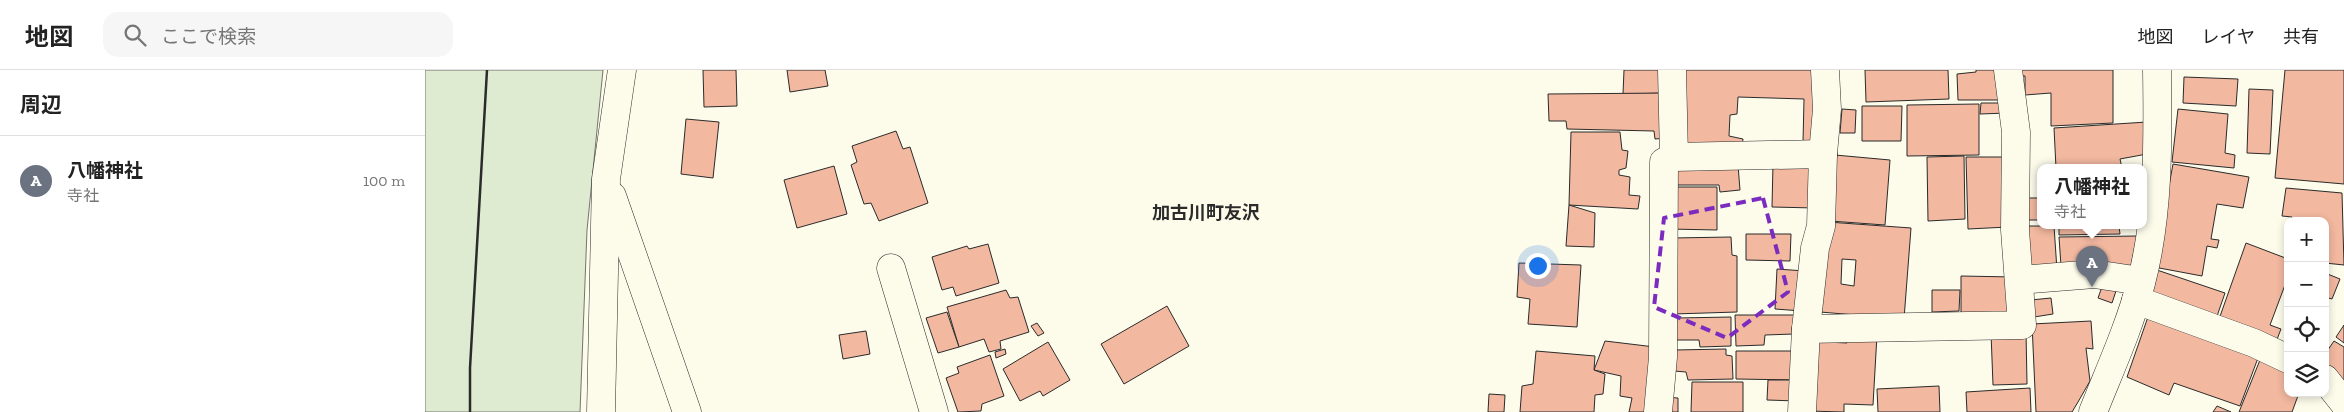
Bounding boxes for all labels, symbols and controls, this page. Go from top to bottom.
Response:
search box [103,12,453,57]
icon: search [121,21,149,49]
text: 地図 [25,22,73,51]
text: ここで検索 [161,25,256,48]
text: 地図 [2138,26,2174,48]
text: レイヤ [2202,26,2255,48]
text: 共有 [2283,26,2319,48]
text: 周辺 [20,92,62,117]
text: 八幡神社 [67,159,143,182]
popup [2037,164,2147,229]
text: A [31,171,42,190]
text: 100 m [363,171,405,190]
text: 八幡神社 [2054,175,2130,198]
text: 寺社 [67,186,99,205]
district label: 加古川町友沢 [1152,202,1260,224]
text: 寺社 [2054,202,2086,221]
map controls [2284,217,2329,397]
button: + [2284,217,2329,262]
pin: A [2076,246,2108,287]
your location [1525,253,1551,279]
button: − [2284,262,2329,307]
button: locate [2284,307,2329,352]
button: layers [2284,352,2329,397]

